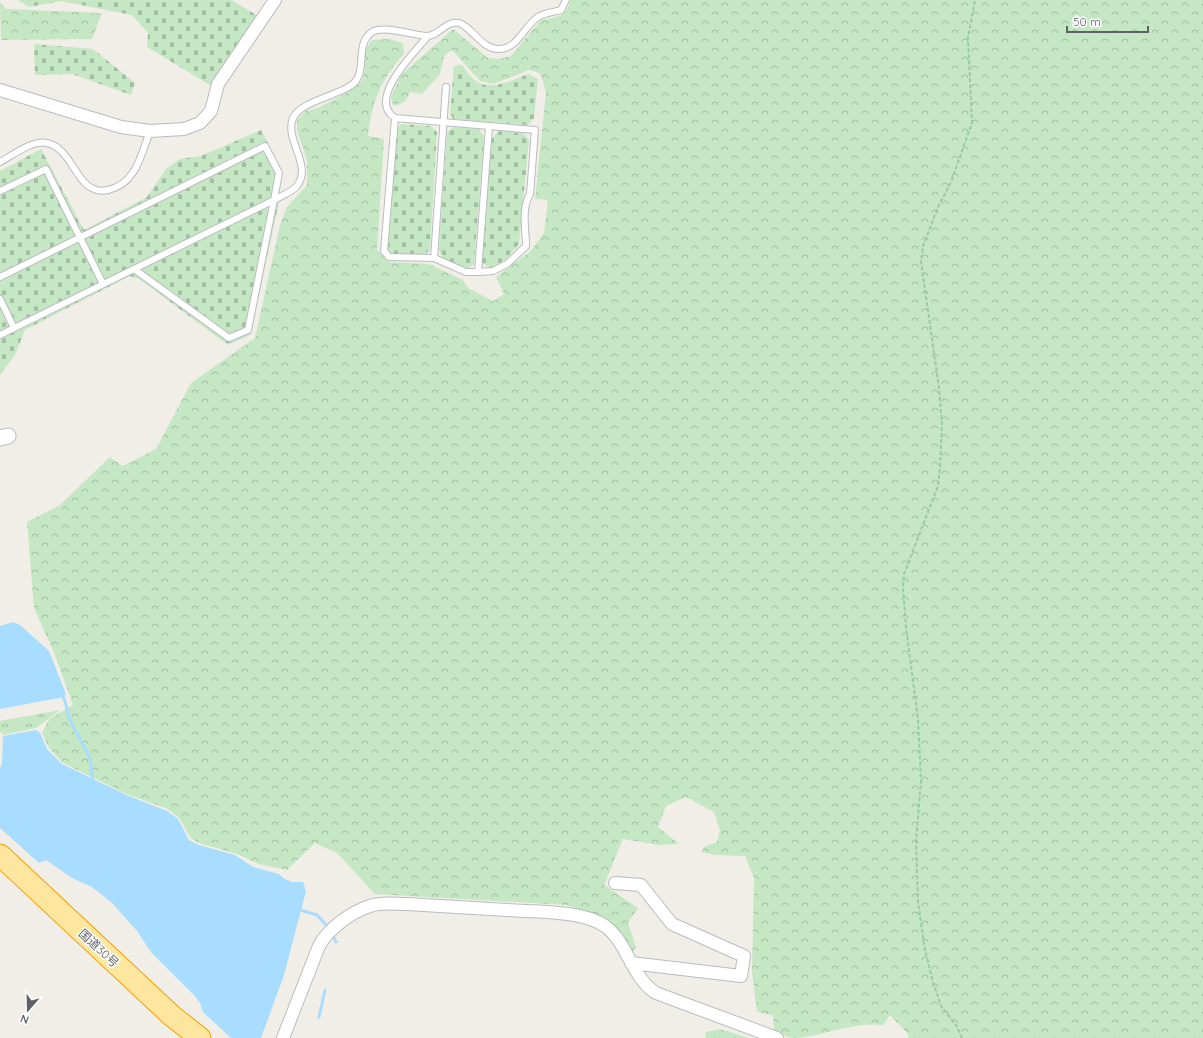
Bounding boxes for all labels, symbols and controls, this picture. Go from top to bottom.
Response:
scale bar [1067,8,1148,34]
text: 50 m [1073,14,1101,29]
street label: 国道30号 [76,926,122,970]
north arrow [8,990,48,1030]
text: N [18,1011,31,1027]

